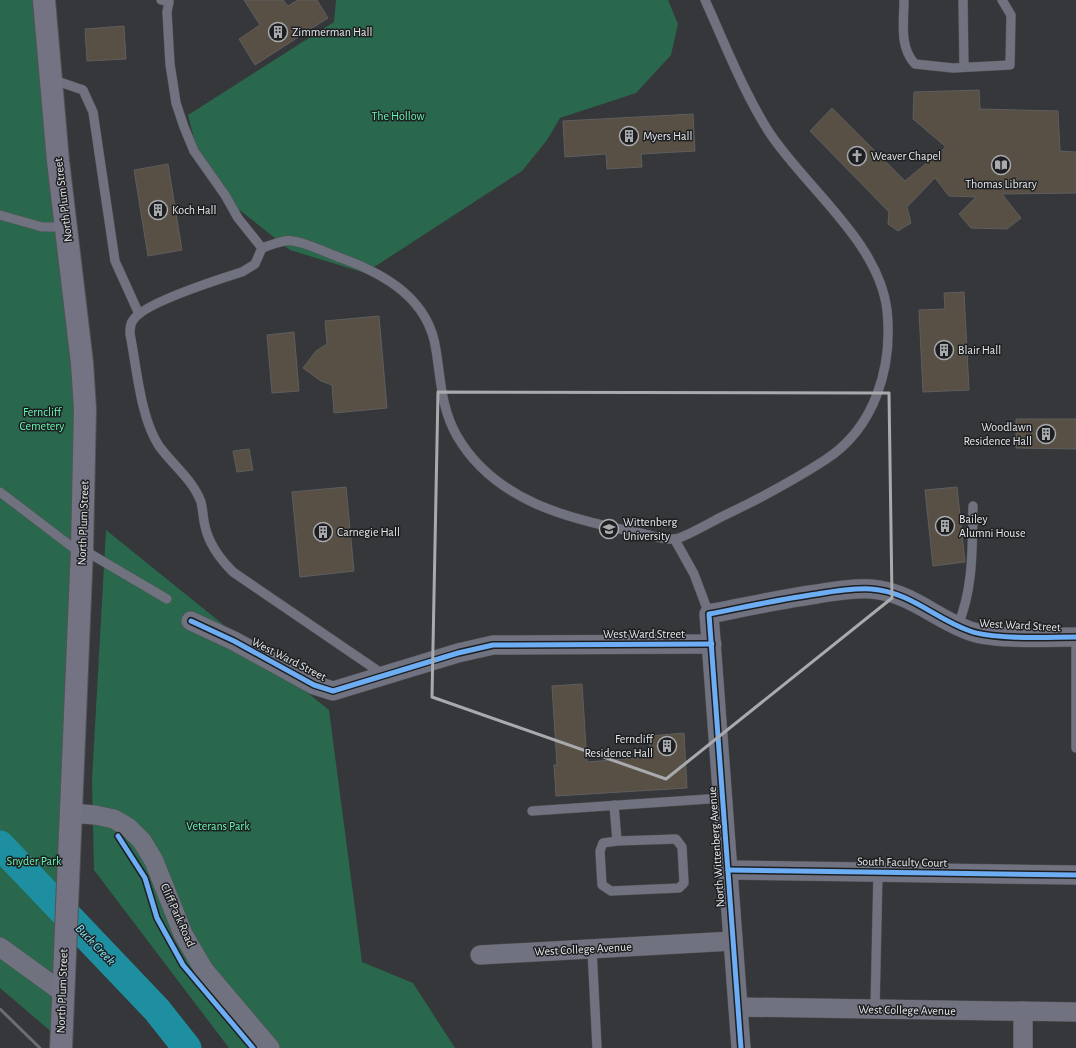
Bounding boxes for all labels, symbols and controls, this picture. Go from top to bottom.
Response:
building icon: Zimmerman Hall [267,21,289,43]
place label: Zimmerman Hall [292,26,372,38]
park label: The Hollow [371,110,425,122]
building icon: Myers Hall [618,125,640,147]
place label: Myers Hall [643,130,692,143]
church icon: Weaver Chapel [846,145,868,167]
place label: Weaver Chapel [871,150,941,162]
library icon: Thomas Library [990,154,1012,176]
street label: North Plum Street [52,157,74,243]
place label: Thomas Library [965,178,1037,191]
building icon: Koch Hall [147,199,169,221]
place label: Koch Hall [172,204,216,216]
building icon: Blair Hall [933,339,955,361]
place label: Blair Hall [958,344,1001,356]
park label: Ferncliff Cemetery [19,406,65,433]
place label: Woodlawn Residence Hall [963,421,1032,447]
building icon: Woodlawn Residence Hall [1035,423,1057,445]
street label: North Plum Street [76,480,90,566]
place label: Bailey Alumni House [959,513,1025,539]
building icon: Bailey Alumni House [934,515,956,537]
place label: Wittenberg University [623,516,677,543]
school or university icon: Wittenberg University [598,518,620,540]
building icon: Carnegie Hall [312,521,334,543]
place label: Carnegie Hall [337,526,400,538]
street label: West Ward Street [979,617,1061,633]
street label: West Ward Street [603,628,685,640]
street label: West Ward Street [250,635,328,683]
place label: Ferncliff Residence Hall [584,733,654,759]
building icon: Ferncliff Residence Hall [656,735,678,757]
street label: North Wittenberg Avenue [706,786,726,908]
park label: Veterans Park [186,820,250,832]
park label: Snyder Park [7,855,62,868]
street label: South Faculty Court [857,855,947,870]
street label: Cliff Park Road [159,882,197,948]
water label: Buck Creek [72,922,118,968]
street label: West College Avenue [534,940,632,958]
street label: North Plum Street [55,948,69,1034]
street label: West College Avenue [858,1003,956,1017]

